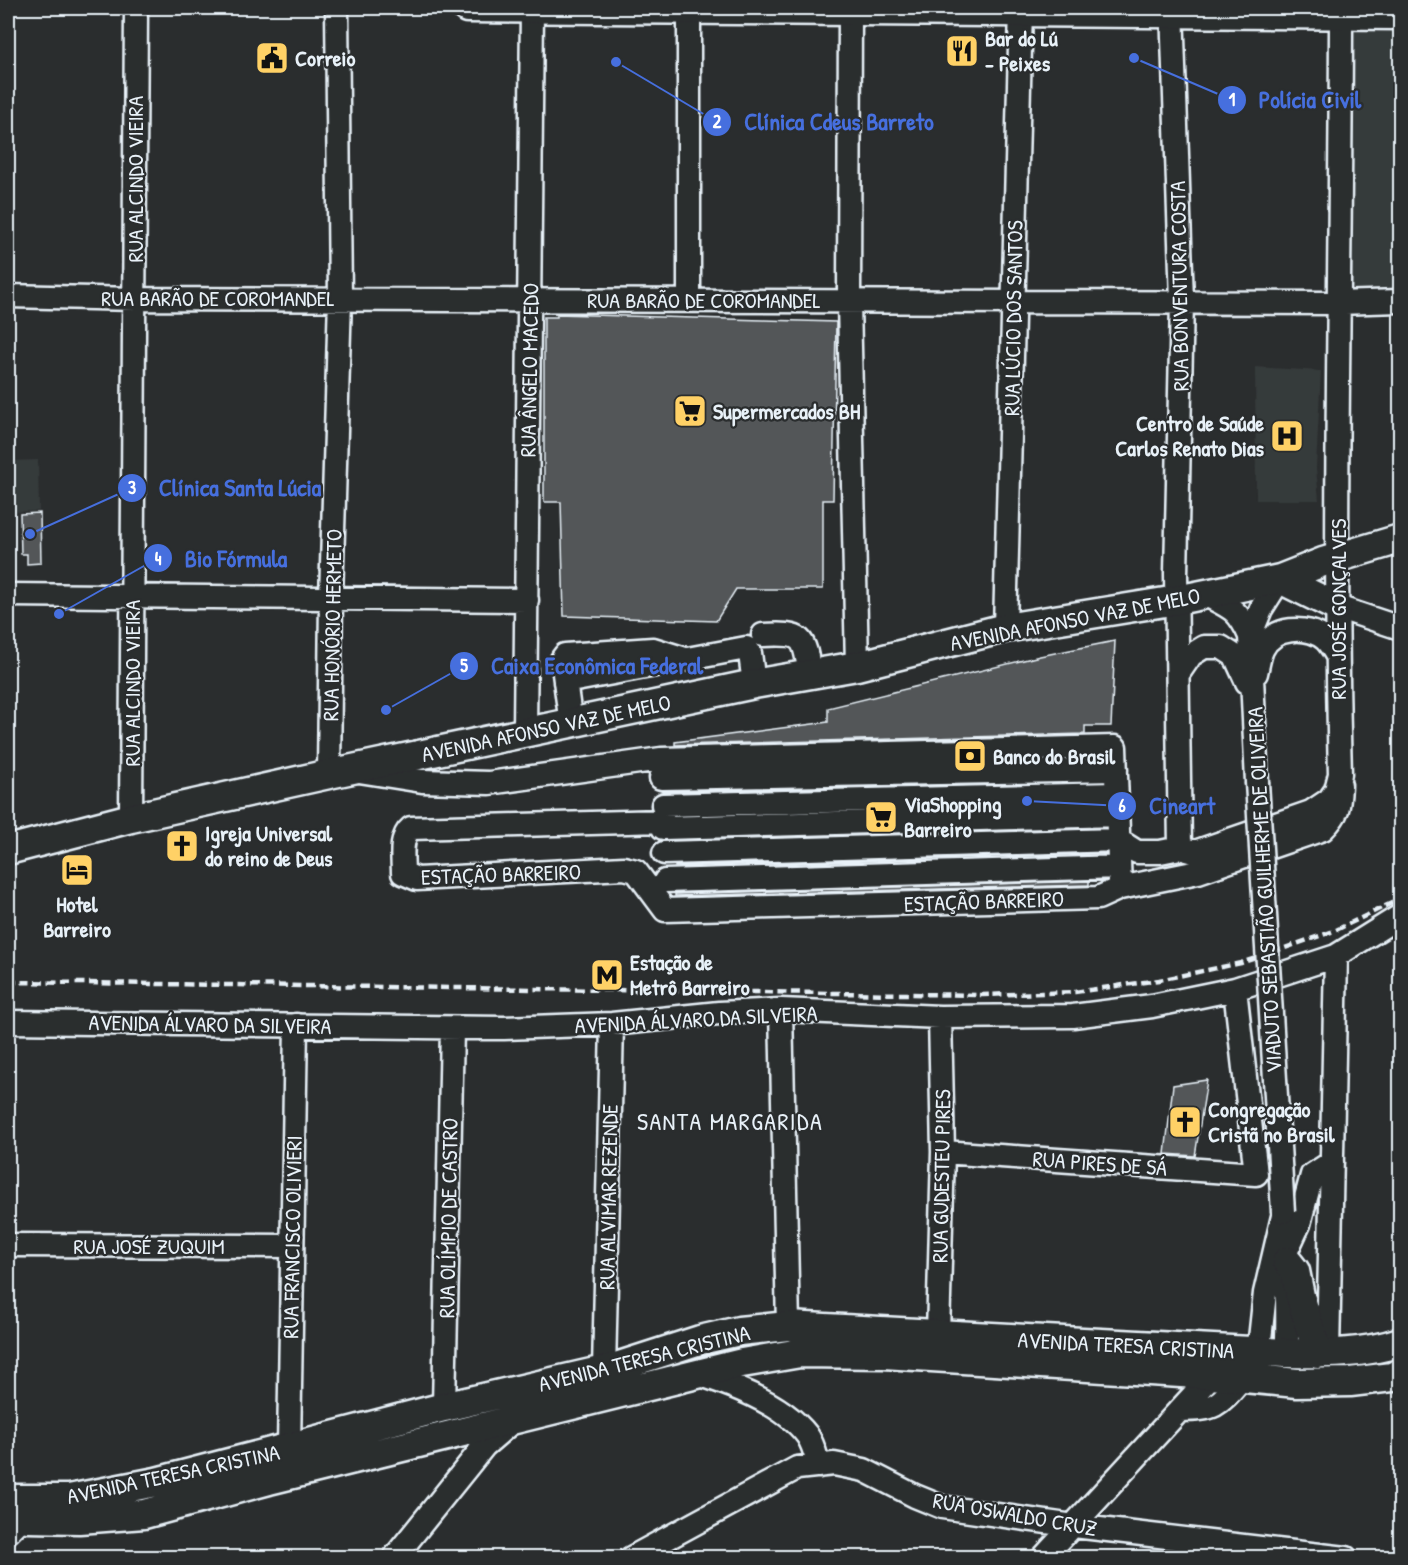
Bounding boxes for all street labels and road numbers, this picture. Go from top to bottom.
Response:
street label: RUA ALCINDO VIEIRA [120,95,150,262]
street label: RUA BONVENTURA COSTA [1162,180,1196,391]
street label: RUA LÚCIO DOS SANTOS [996,220,1030,416]
street label: RUA BARÃO DE COROMANDEL [101,283,335,313]
street label: RUA ÂNGELO MACEDO [512,283,546,457]
street label: RUA BARÃO DE COROMANDEL [587,285,821,315]
street label: RUA JOSÉ GONÇALVES [1323,519,1353,699]
street label: RUA HONÓRIO HERMETO [315,529,349,721]
street label: AVENIDA AFONSO VAZ DE MELO [947,580,1203,658]
street label: RUA ALCINDO VIEIRA [117,599,147,766]
street label: AVENIDA AFONSO VAZ DE MELO [419,687,673,769]
street label: VIADUTO SEBASTIÃO GUILHERME DE OLIVEIRA [1239,706,1289,1074]
street label: ESTAÇÃO BARREIRO [421,856,581,892]
street label: ESTAÇÃO BARREIRO [904,883,1064,919]
street label: AVENIDA ÁLVARO DA SILVEIRA [574,998,818,1040]
street label: AVENIDA ÁLVARO DA SILVEIRA [88,1007,332,1041]
street label: RUA GUDESTEU PIRES [924,1089,958,1263]
street label: RUA ALVIMAR REZENDE [591,1104,625,1290]
street label: RUA OLÍMPIO DE CASTRO [431,1118,465,1318]
street label: RUA FRANCISCO OLIVIERI [275,1135,309,1339]
street label: RUA PIRES DE SÁ [1032,1143,1168,1183]
street label: RUA JOSÉ ZUQUIM [73,1231,225,1261]
street label: AVENIDA TERESA CRISTINA [535,1317,753,1399]
street label: AVENIDA TERESA CRISTINA [1017,1324,1235,1366]
street label: AVENIDA TERESA CRISTINA [64,1437,282,1511]
street label: RUA OSWALDO CRUZ [931,1485,1099,1543]

